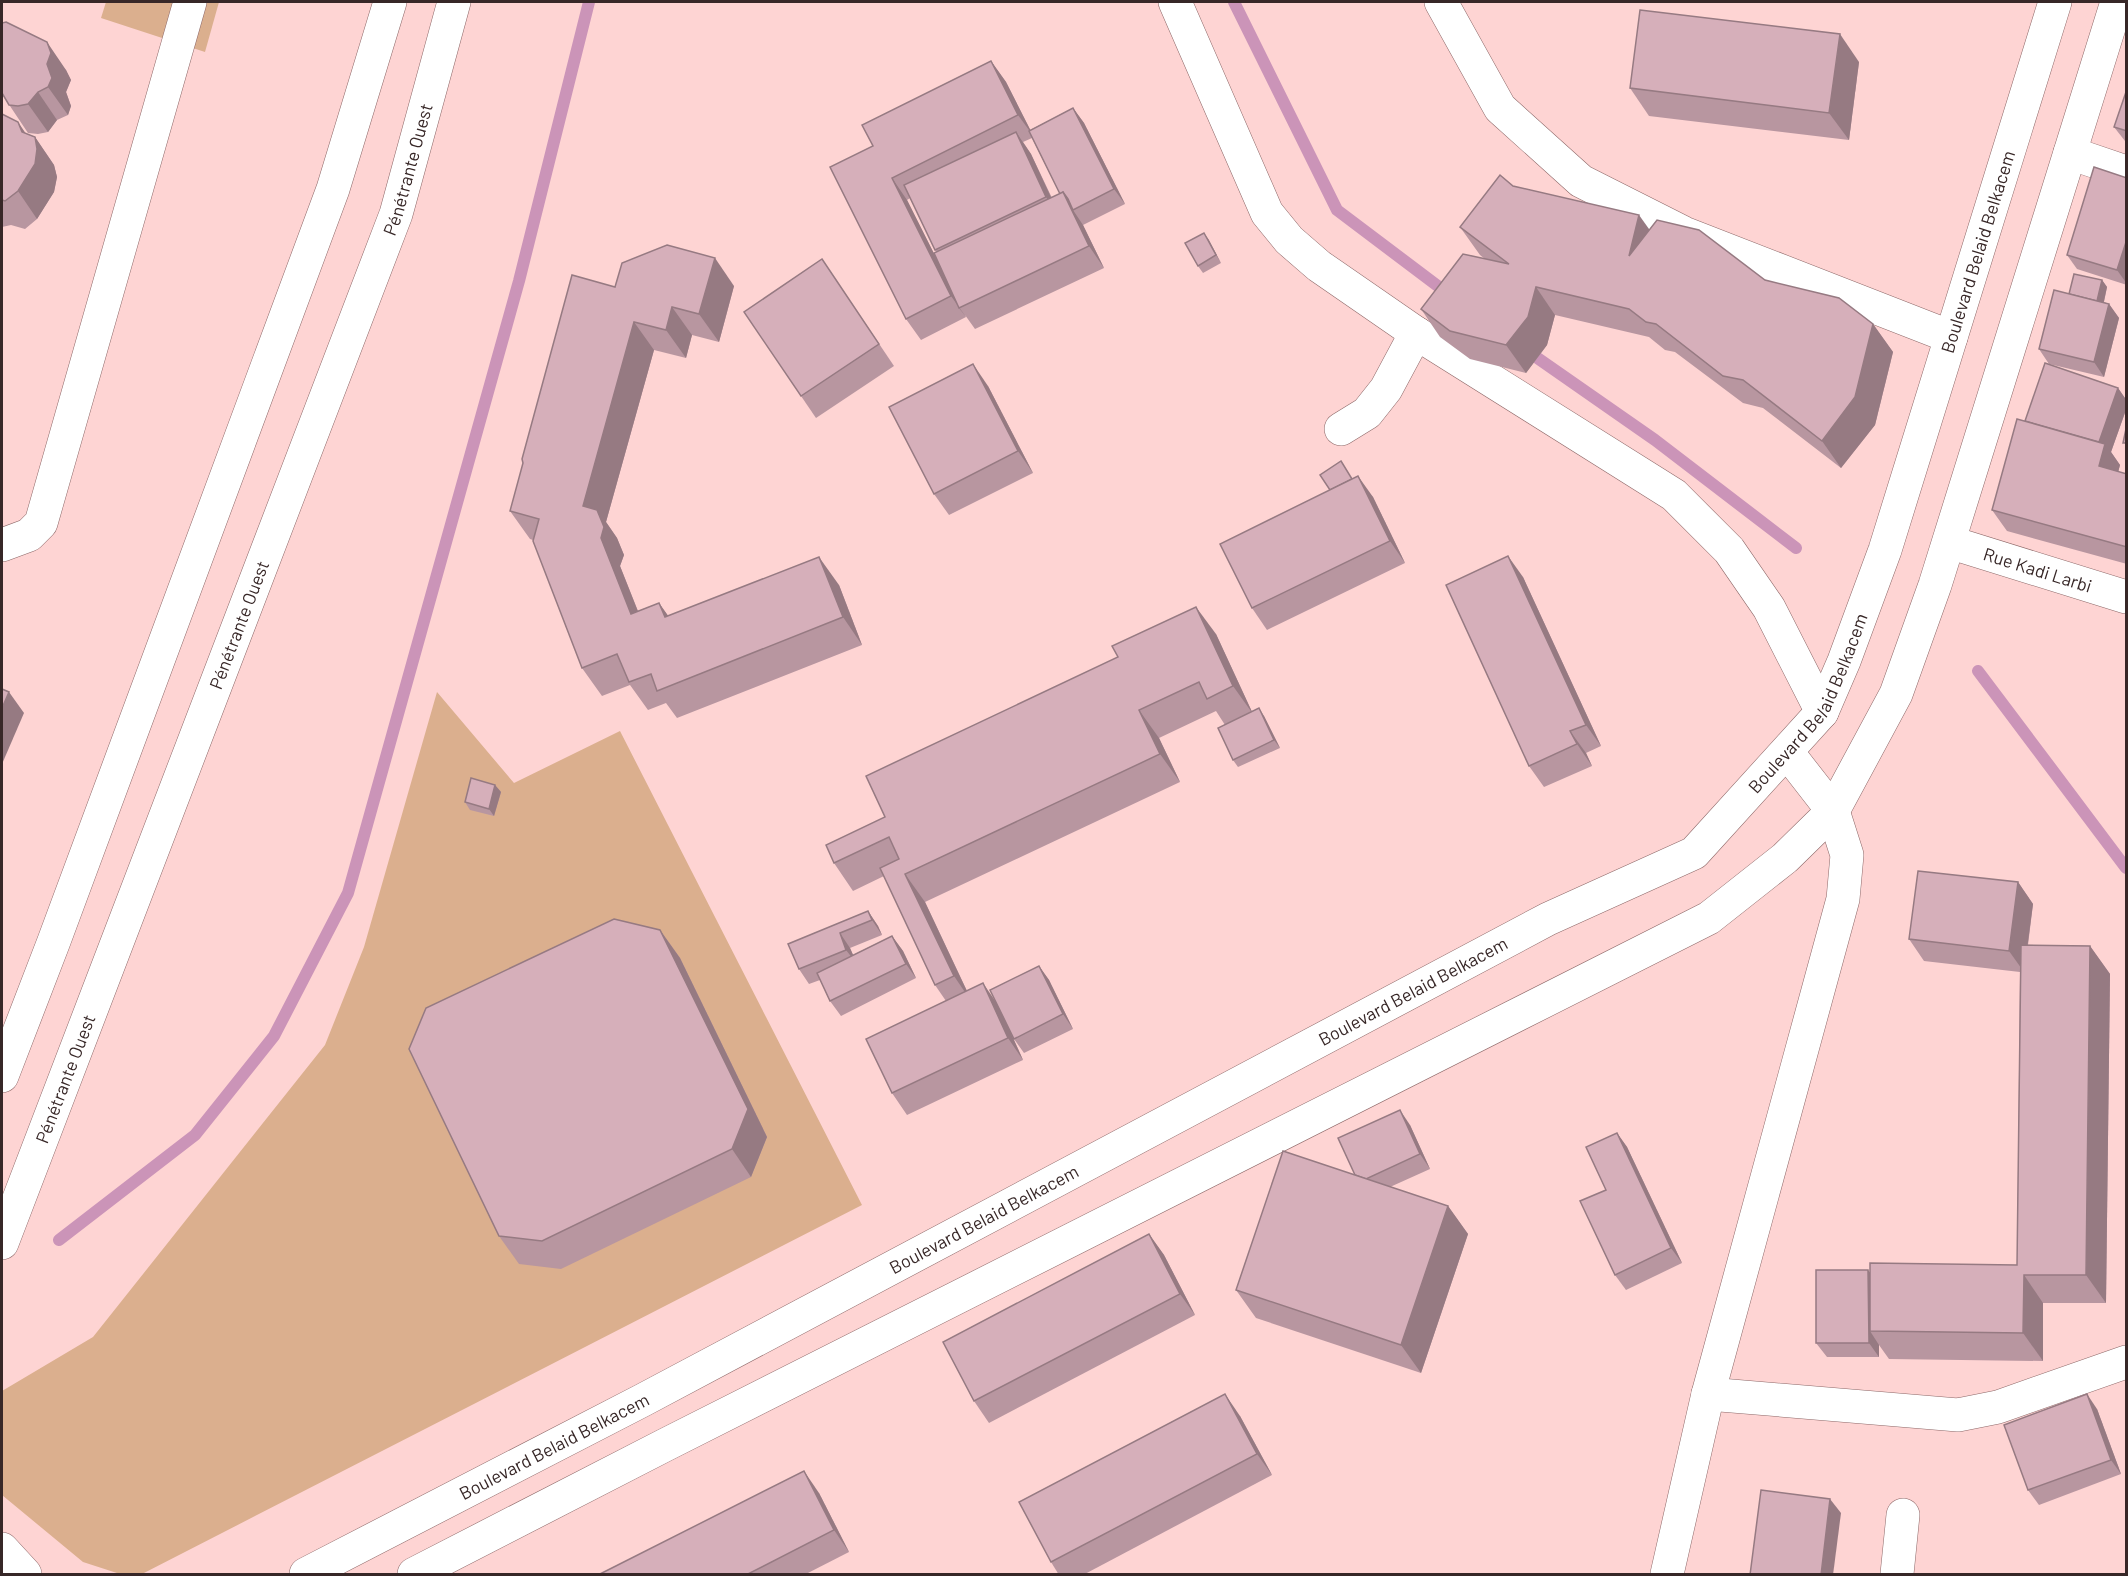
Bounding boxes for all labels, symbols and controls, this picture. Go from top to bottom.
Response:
street label: Pénétrante Ouest [378,101,437,238]
street label: Boulevard Belaid Belkacem [1936,148,2019,356]
street label: Rue Kadi Larbi [1981,542,2095,597]
street label: Pénétrante Ouest [204,557,273,692]
street label: Boulevard Belaid Belkacem [1743,610,1872,797]
street label: Boulevard Belaid Belkacem [1314,932,1511,1050]
street label: Pénétrante Ouest [30,1011,100,1146]
street label: Boulevard Belaid Belkacem [885,1160,1082,1278]
street label: Boulevard Belaid Belkacem [455,1388,653,1504]

